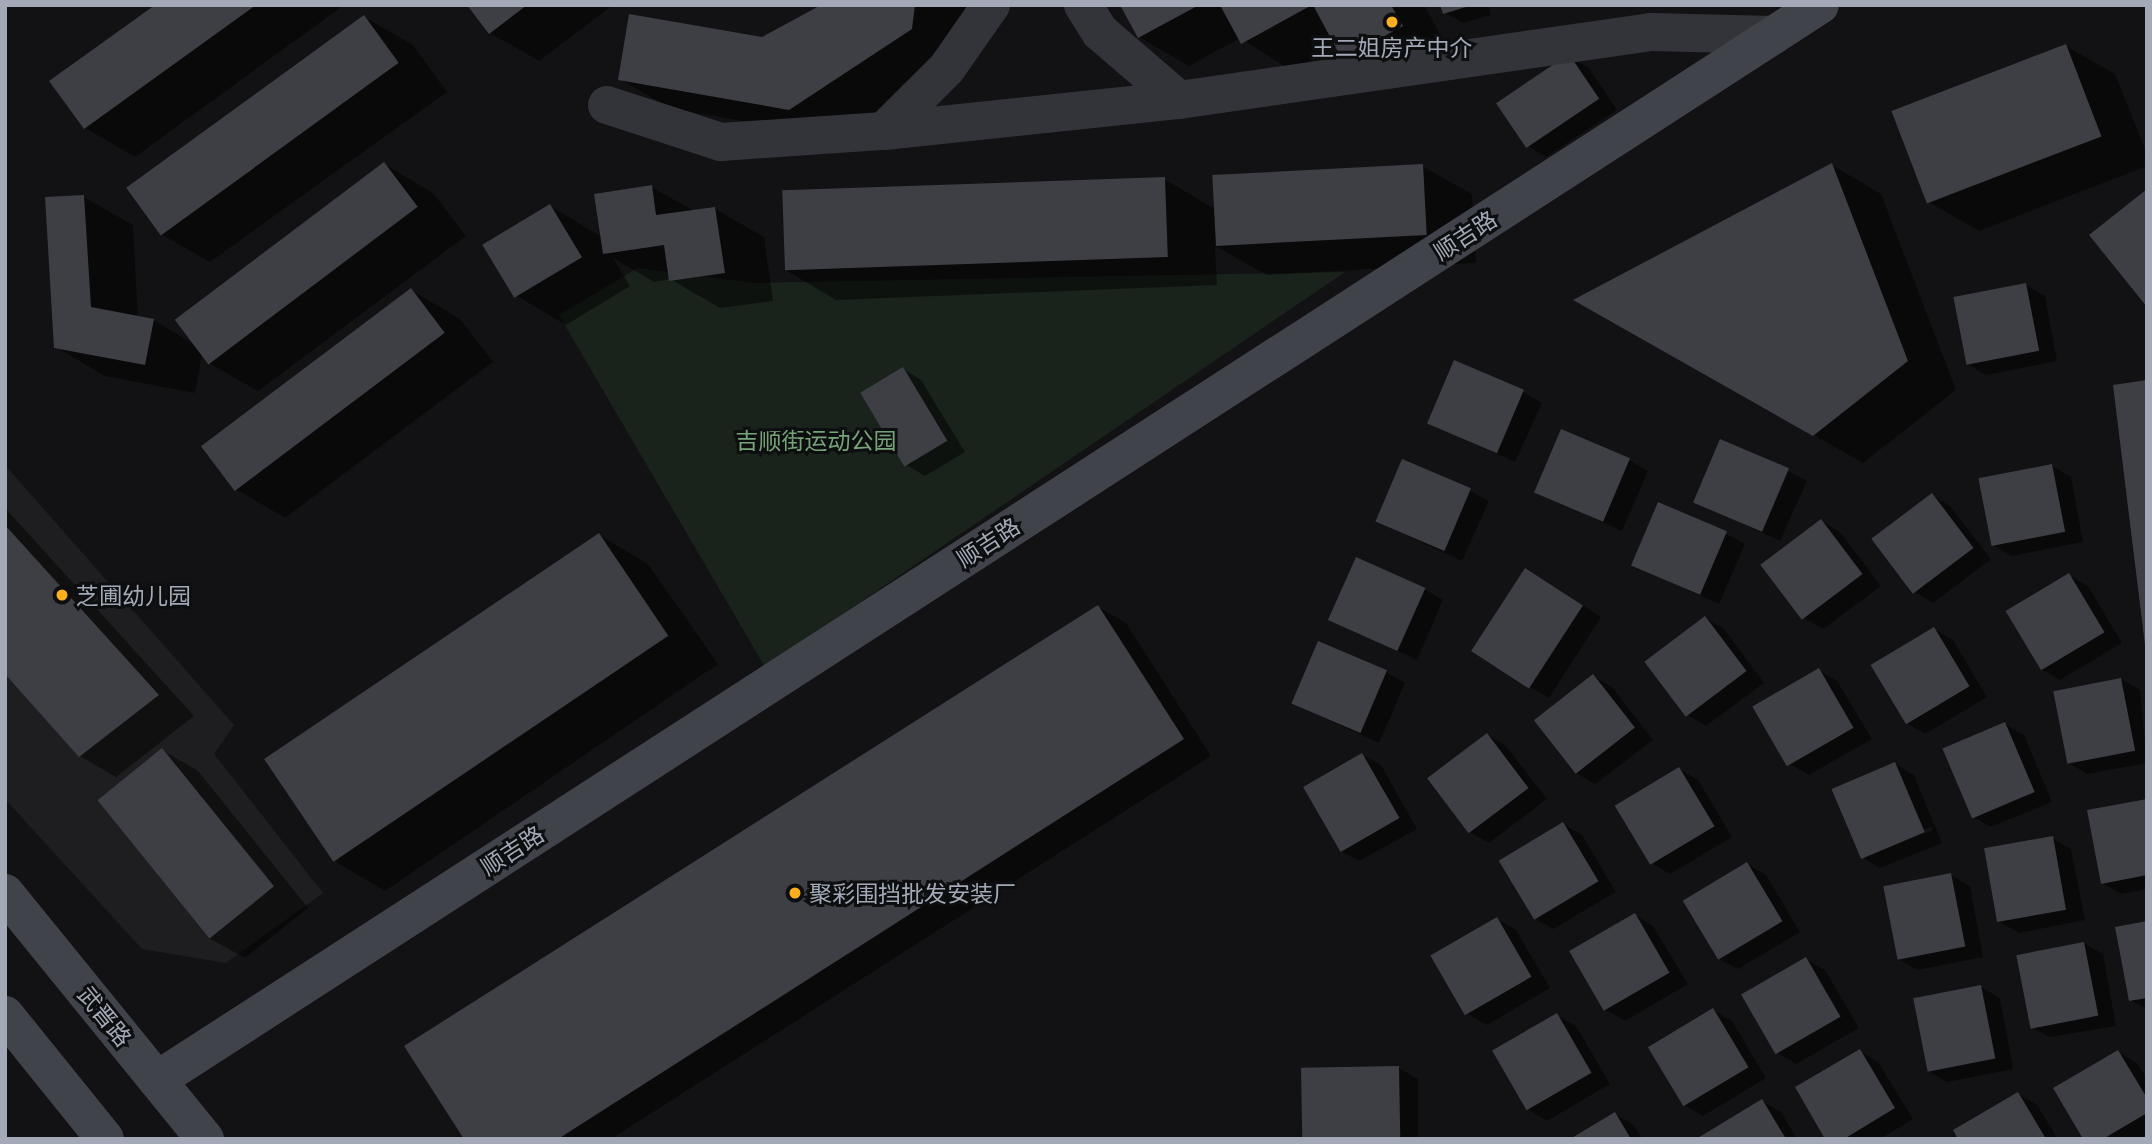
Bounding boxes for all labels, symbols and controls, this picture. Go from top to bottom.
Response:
marker: 王二姐房产中介 [1384,14,1400,30]
place label: 王二姐房产中介 [1312,33,1472,61]
street label: 顺吉路 [1429,205,1501,265]
park label: 吉顺街运动公园 [736,426,896,454]
street label: 顺吉路 [952,512,1024,572]
place label: 芝圃幼儿园 [76,581,191,609]
marker: 芝圃幼儿园 [54,587,70,603]
street label: 顺吉路 [476,820,548,880]
place label: 聚彩围挡批发安装厂 [809,879,1016,907]
marker: 聚彩围挡批发安装厂 [787,885,803,901]
street label: 武晋路 [73,981,137,1051]

